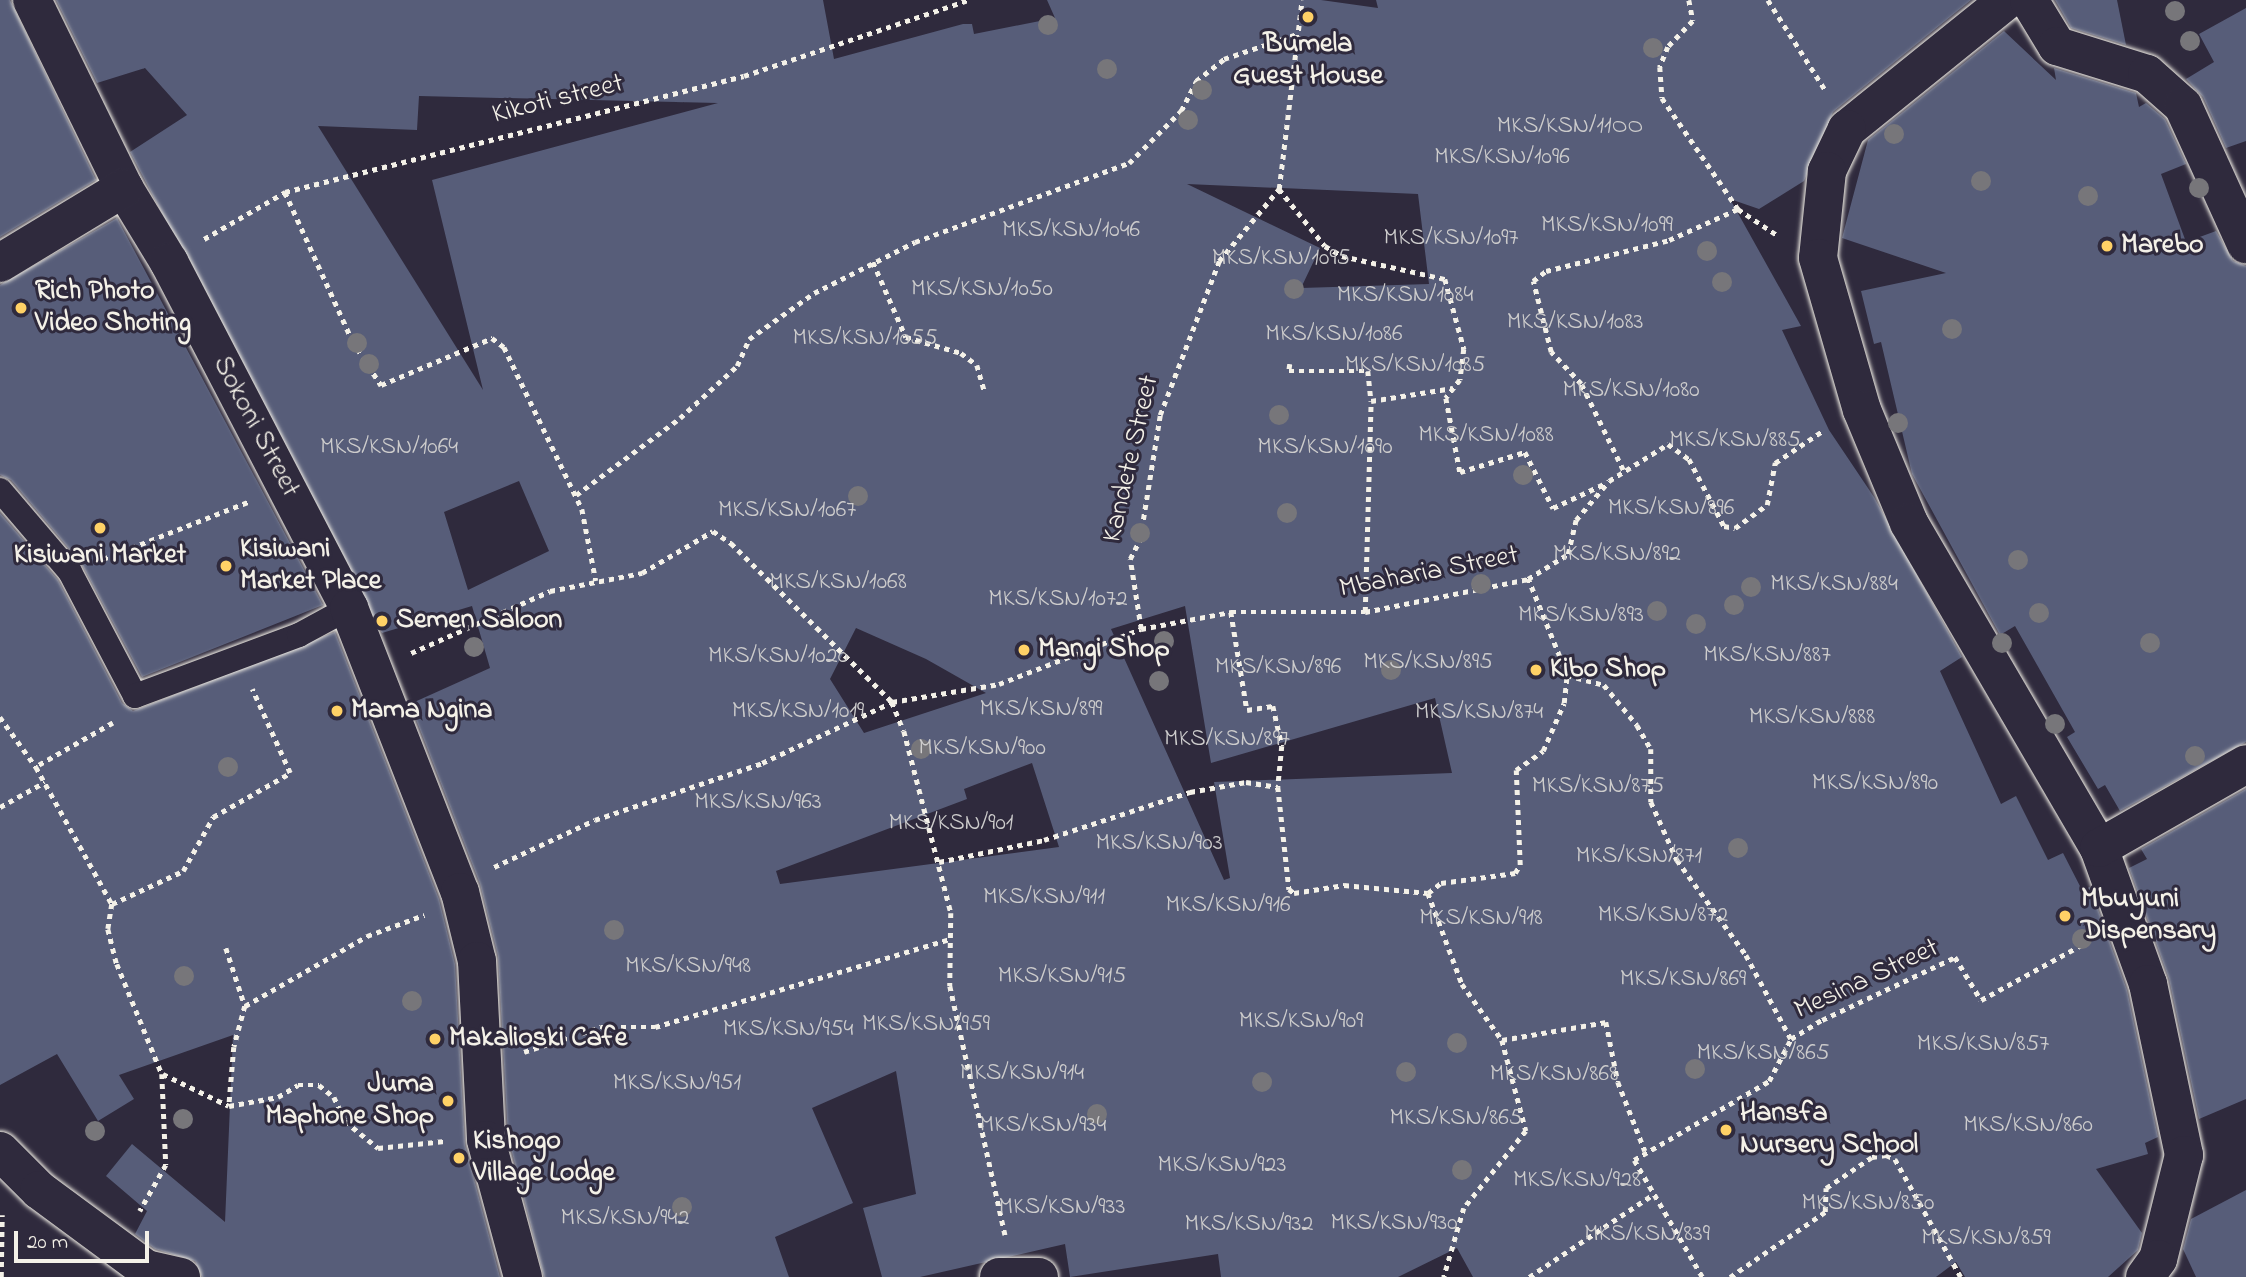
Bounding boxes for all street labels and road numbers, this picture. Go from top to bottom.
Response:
street label: Kikoti street [489,68,627,132]
street label: Sokoni Street [204,351,306,503]
street label: Kandete Street [1096,372,1168,546]
street label: Mbaharia Street [1337,539,1521,607]
street label: Mesina Street [1790,932,1944,1028]

